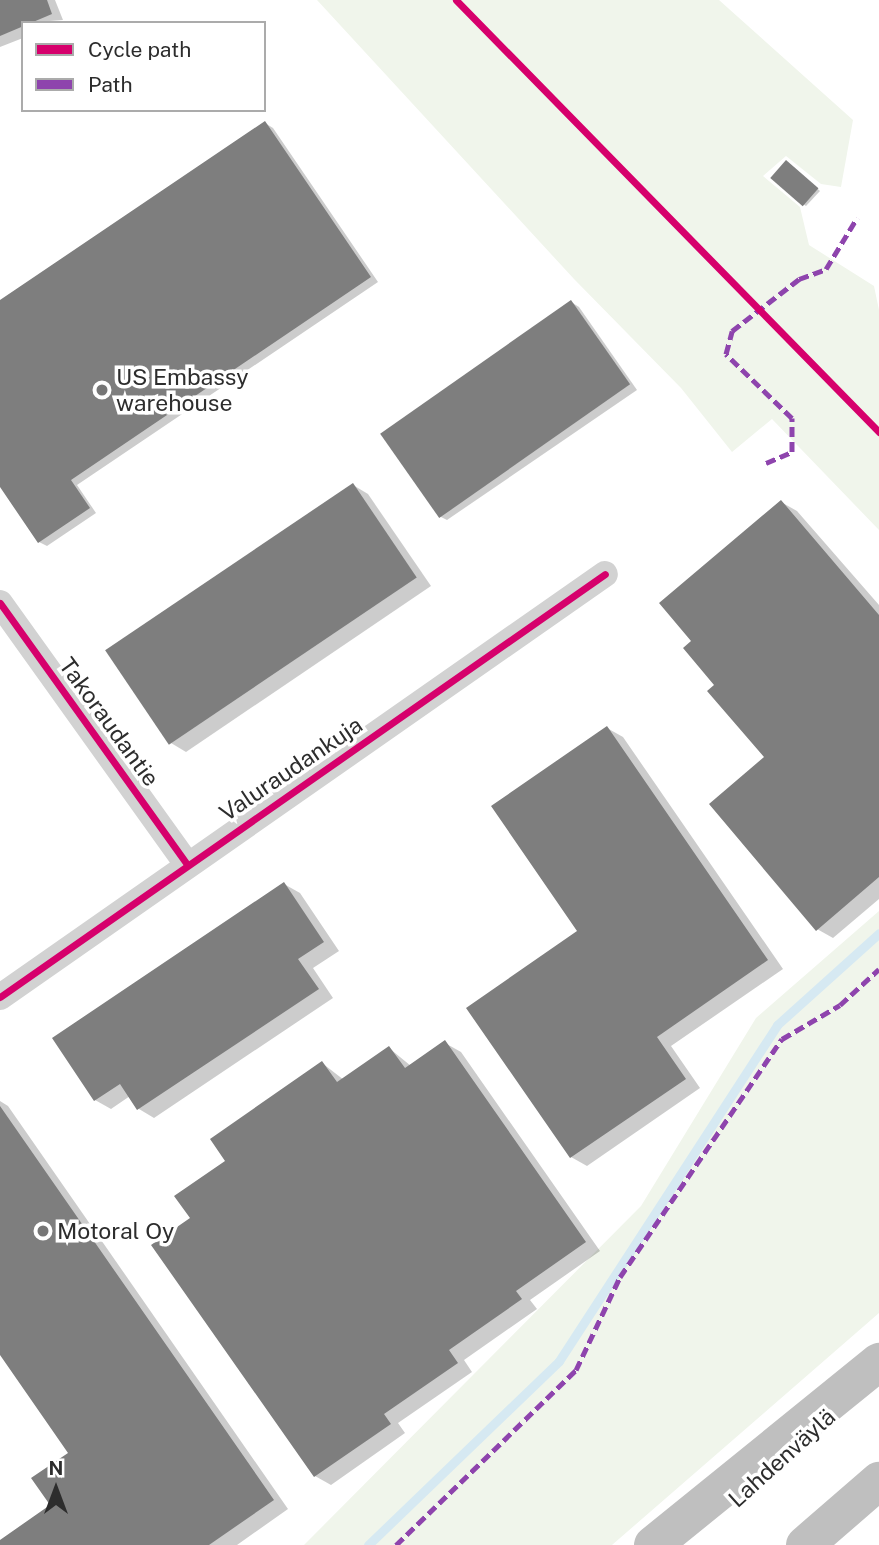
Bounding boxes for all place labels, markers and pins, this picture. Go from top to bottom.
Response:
place label: US Embassy warehouse [116,363,249,417]
marker: US Embassy warehouse [94,382,110,398]
place label: Motoral Oy [57,1217,174,1245]
marker: Motoral Oy [35,1223,51,1239]

